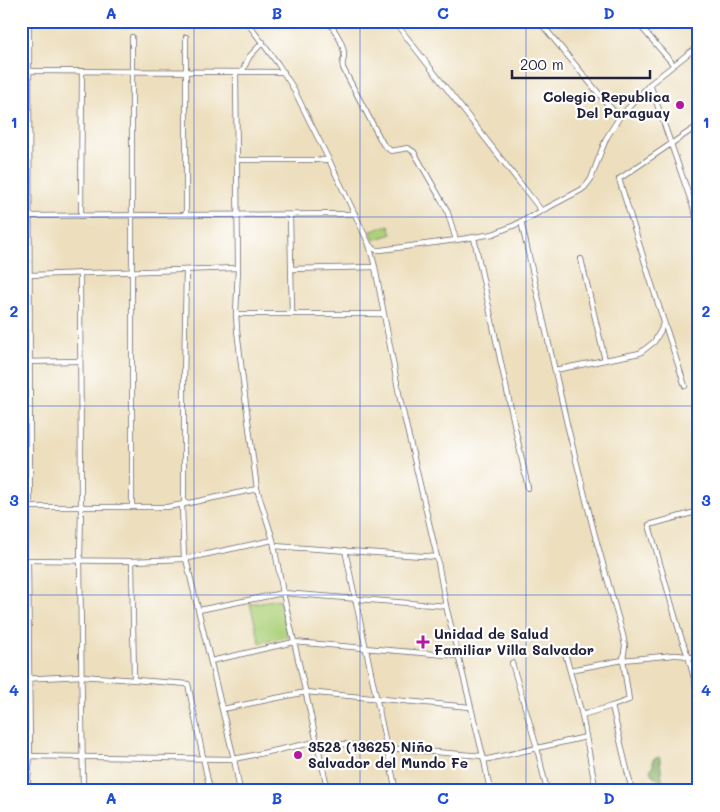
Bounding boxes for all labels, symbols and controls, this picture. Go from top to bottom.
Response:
text: A [105,2,117,23]
text: B [272,2,282,23]
text: C [437,2,449,23]
text: D [603,2,615,23]
scale bar [512,48,650,80]
text: 200 m [520,54,564,74]
place label: Colegio Republica Del Paraguay [543,87,670,122]
marker: Colegio Republica Del Paraguay [674,99,686,111]
text: 1 [10,111,18,132]
text: 1 [702,111,710,132]
text: 2 [10,300,19,321]
text: 2 [702,300,711,321]
text: 3 [9,489,19,510]
text: 3 [701,489,711,510]
place label: Unidad de Salud Familiar Villa Salvador [434,624,594,659]
marker: Unidad de Salud Familiar Villa Salvador [416,635,430,649]
text: 4 [9,679,19,700]
text: 4 [701,679,711,700]
place label: 3528 (13625) Niño Salvador del Mundo Fe [308,737,468,772]
marker: 3528 (13625) Niño Salvador del Mundo Fe [292,749,304,761]
text: A [105,787,117,808]
text: B [272,787,282,808]
text: C [437,787,449,808]
text: D [603,787,615,808]

